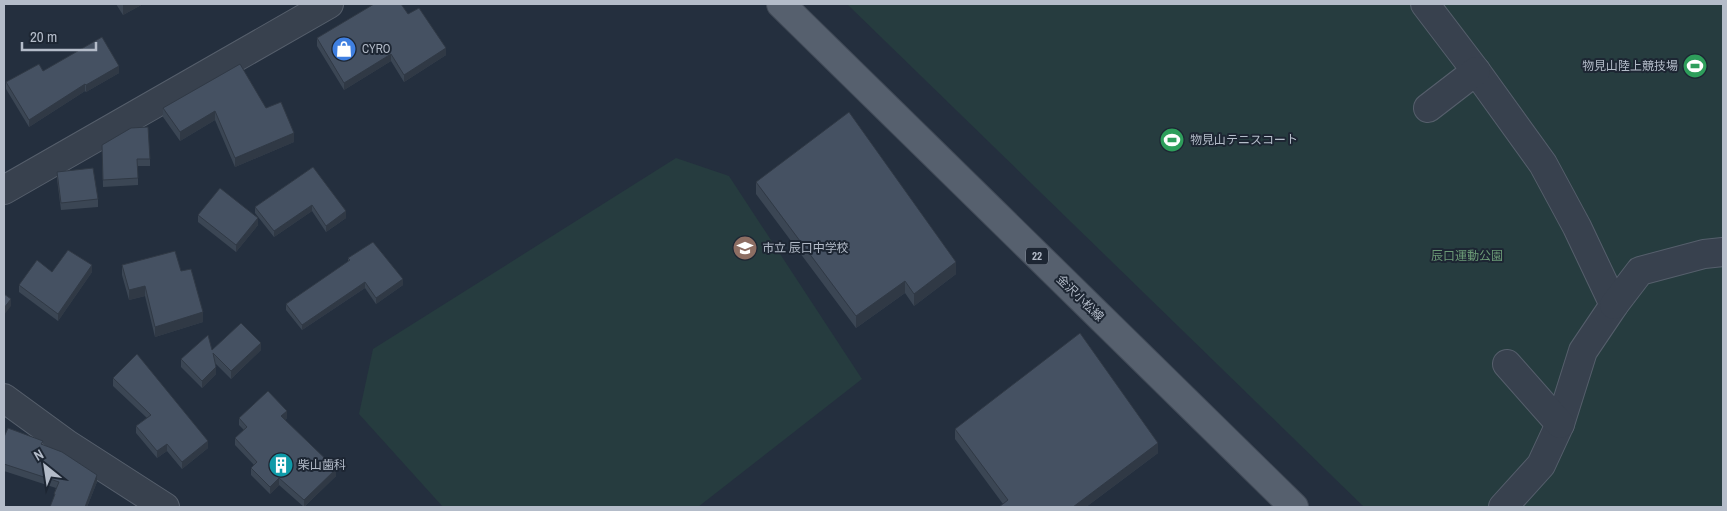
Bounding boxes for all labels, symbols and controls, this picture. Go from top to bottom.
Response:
scale bar [22,20,96,52]
text: 20 m [30,26,57,47]
shop icon: CYRO [331,36,357,62]
place label: CYRO [362,41,391,57]
sports icon: 物見山陸上競技場 [1682,53,1708,79]
place label: 物見山陸上競技場 [1582,58,1678,74]
sports icon: 物見山テニスコート [1159,127,1185,153]
place label: 物見山テニスコート [1190,132,1298,148]
school or university icon: 市立 辰口中学校 [732,235,758,261]
place label: 市立 辰口中学校 [762,240,849,256]
road number: 22 [1026,248,1048,264]
park label: 辰口運動公園 [1431,248,1503,264]
street label: 金沢小松線 [1053,271,1107,325]
north arrow [20,441,70,491]
text: N [30,445,47,465]
building icon: 柴山歯科 [268,452,294,478]
place label: 柴山歯科 [298,457,346,473]

